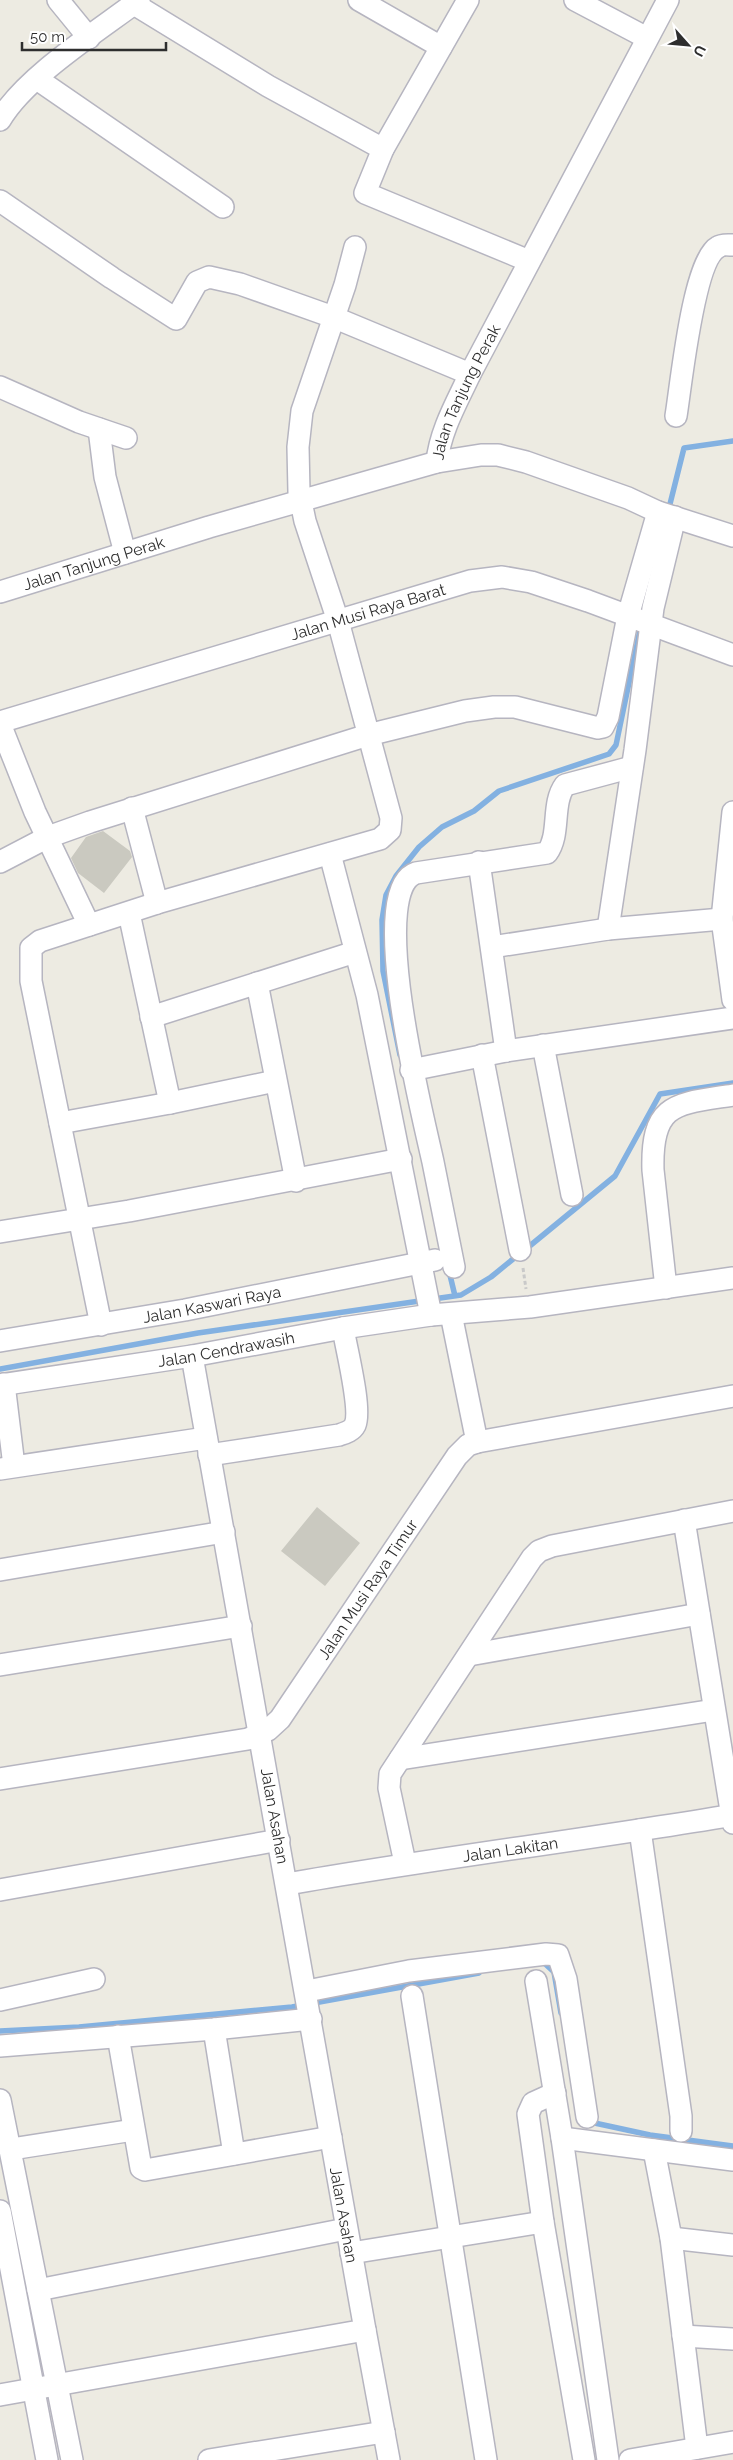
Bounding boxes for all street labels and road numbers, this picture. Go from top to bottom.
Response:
street label: Jalan Tanjung Perak [428,321,505,461]
street label: Jalan Tanjung Perak [21,532,167,594]
street label: Jalan Musi Raya Barat [288,580,448,644]
street label: Jalan Kaswari Raya [141,1282,283,1327]
street label: Jalan Cendrawasih [157,1328,296,1371]
street label: Jalan Musi Raya Timur [314,1516,422,1663]
street label: Jalan Asahan [257,1767,292,1865]
street label: Jalan Lakitan [461,1833,559,1866]
street label: Jalan Asahan [326,2166,361,2264]

